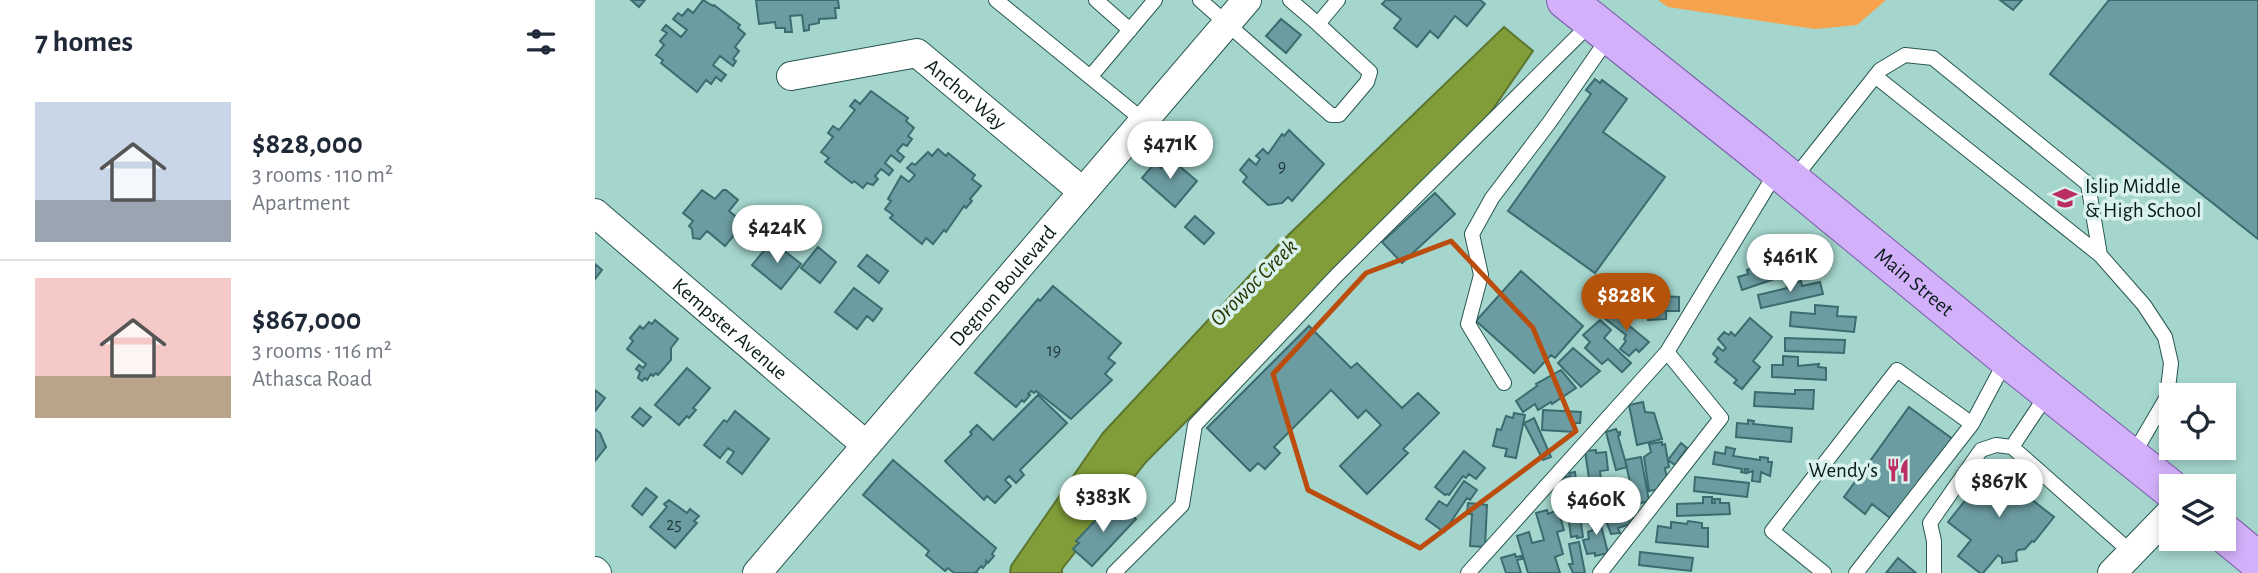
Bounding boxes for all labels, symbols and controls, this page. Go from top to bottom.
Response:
icon: filters [522,23,560,61]
text: 7 homes [35,27,133,57]
street label: Anchor Way [922,54,1010,134]
pin: $471K [1121,122,1219,181]
text: $828,000 [252,129,363,159]
icon: home [91,130,175,214]
text: $471K [1143,132,1197,155]
house number: 9 [1278,158,1286,176]
text: 3 rooms · 110 m² [252,164,393,187]
place label: Islip Middle & High School [2085,176,2201,221]
school or university icon: Islip Middle & High School [2051,184,2079,212]
text: Apartment [252,192,350,215]
pin: $424K [728,205,826,265]
text: $424K [748,216,806,239]
street label: Degnon Boulevard [946,221,1060,350]
pin: $461K [1741,234,1839,294]
water label: Orowoc Creek [1206,235,1302,331]
street label: Main Street [1871,243,1958,320]
text: $461K [1763,245,1817,268]
street label: Kempster Avenue [669,274,792,383]
pin: $828K [1577,274,1675,333]
text: $828K [1597,284,1655,307]
text: $867,000 [252,305,362,335]
icon: home [91,306,175,390]
text: 3 rooms · 116 m² [252,340,392,363]
house number: 19 [1047,342,1061,360]
text: Athasca Road [252,368,372,391]
map controls [2159,383,2236,551]
button: locate [2159,383,2236,460]
restaurant icon: Wendy's [1884,456,1912,484]
place label: Wendy's [1809,460,1878,481]
pin: $867K [1950,460,2048,519]
text: $867K [1971,470,2027,493]
button: layers [2159,474,2236,551]
pin: $383K [1054,475,1152,534]
pin: $460K [1547,477,1645,537]
text: $383K [1076,485,1130,508]
text: $460K [1567,488,1625,511]
house number: 25 [666,516,682,534]

